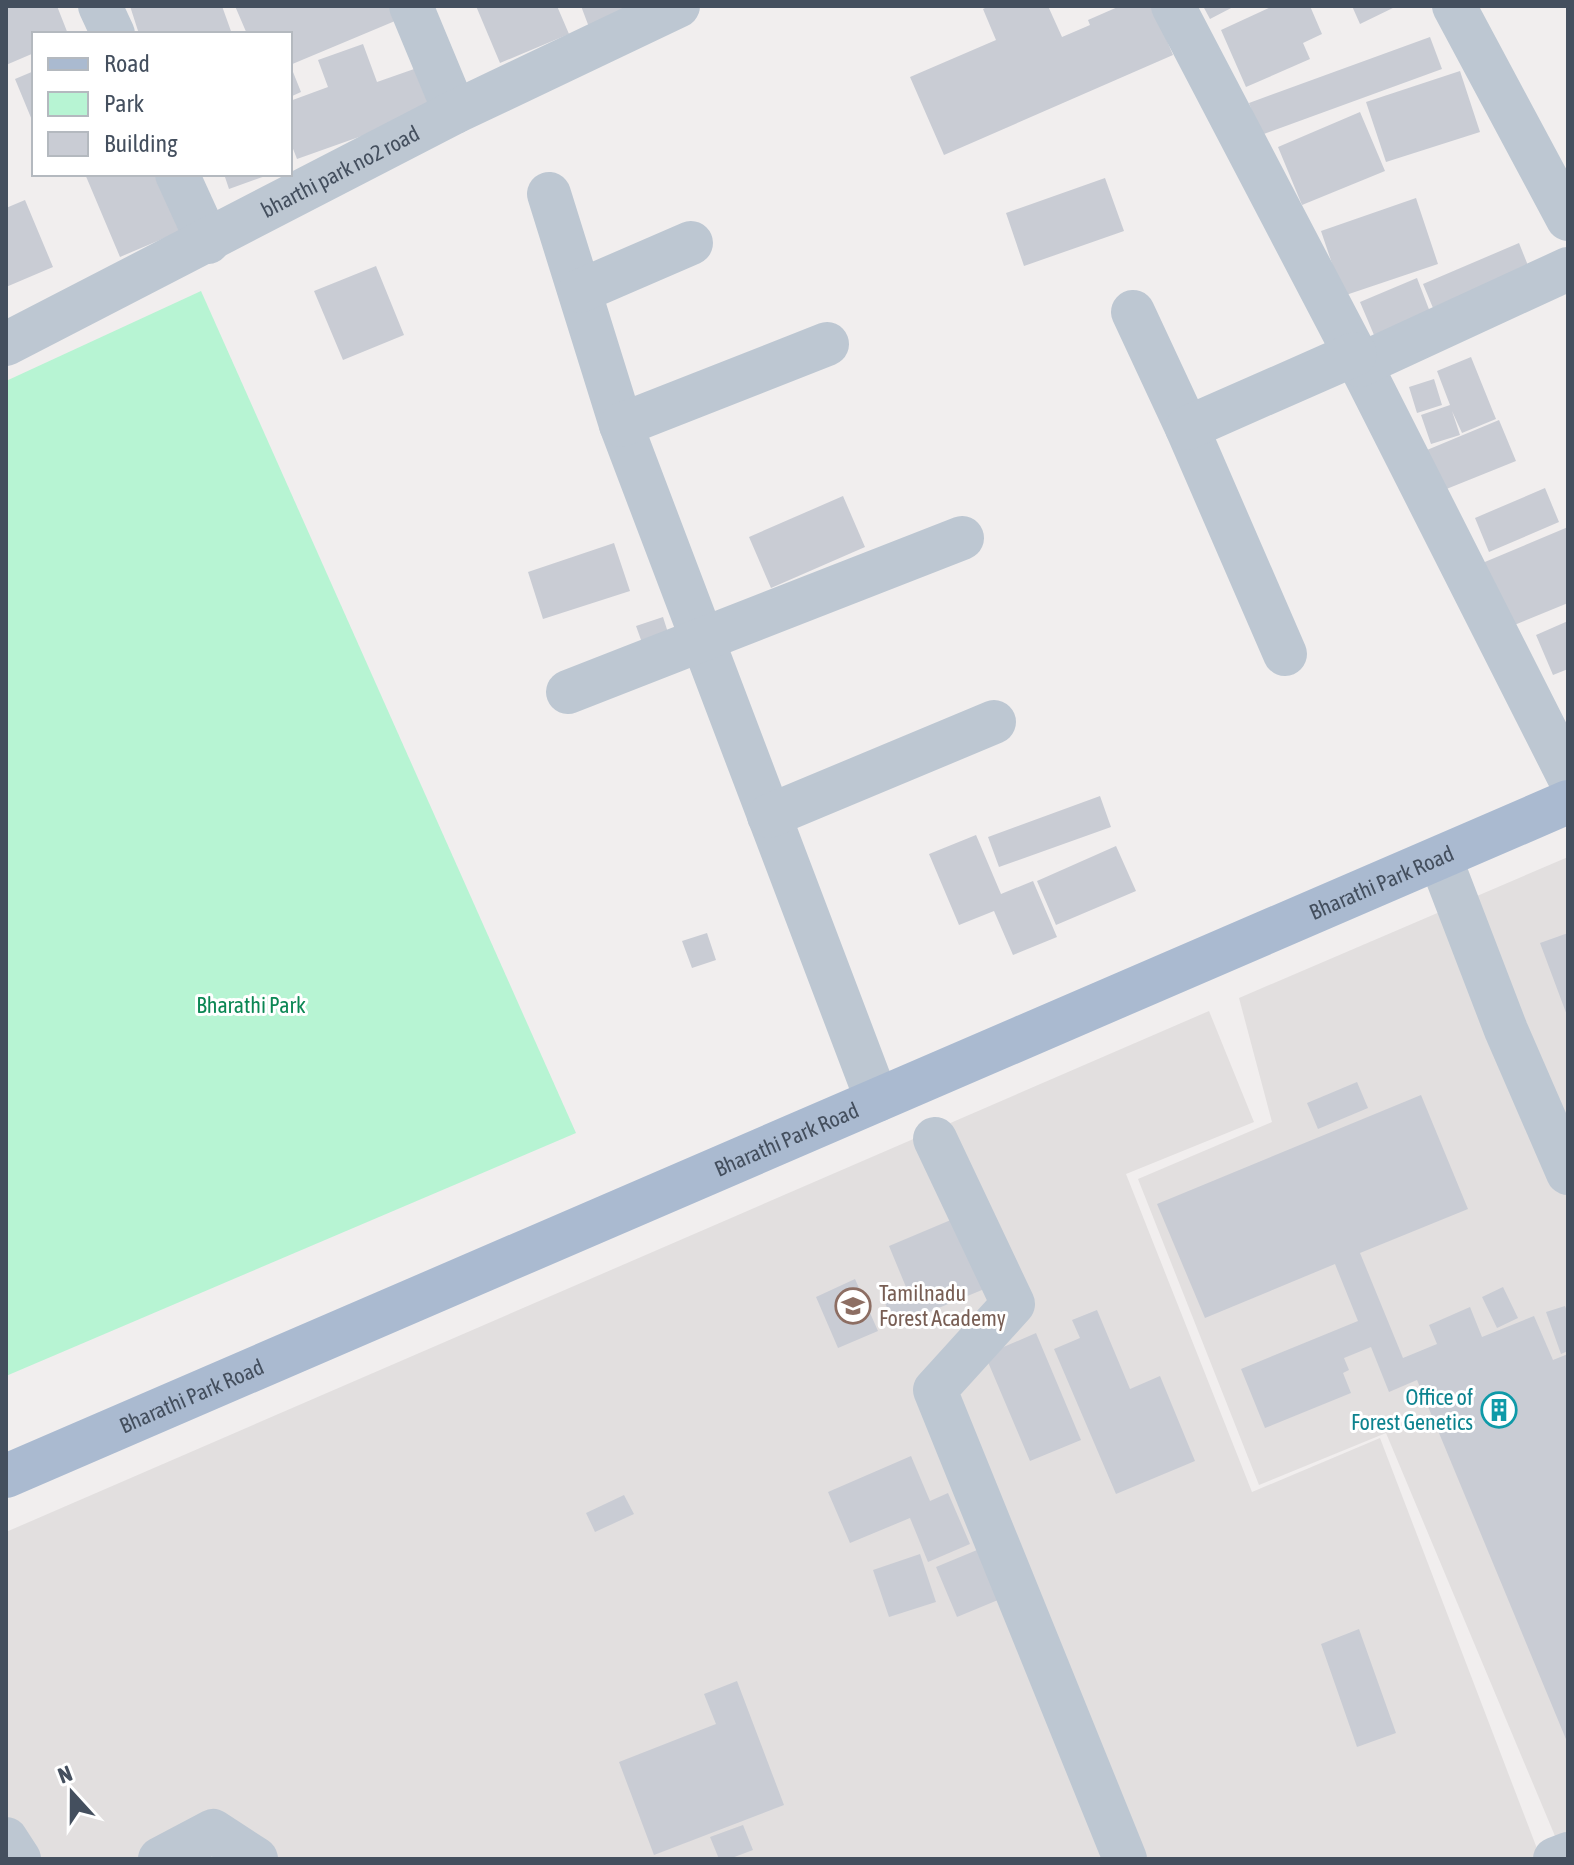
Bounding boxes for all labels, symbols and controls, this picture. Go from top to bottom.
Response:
legend [32,32,292,176]
text: Road [104,50,150,77]
text: Park [104,90,145,117]
street label: bharthi park no2 road [257,120,424,223]
text: Building [104,130,178,157]
street label: Bharathi Park Road [1305,840,1458,925]
park label: Bharathi Park [196,992,306,1018]
street label: Bharathi Park Road [710,1097,863,1182]
place label: Tamilnadu Forest Academy [879,1280,1006,1331]
school or university icon: Tamilnadu Forest Academy [834,1287,872,1325]
street label: Bharathi Park Road [115,1353,268,1439]
place label: Office of Forest Genetics [1351,1384,1473,1435]
building icon: Office of Forest Genetics [1480,1391,1518,1429]
north arrow [32,1753,112,1833]
text: N [54,1760,76,1789]

